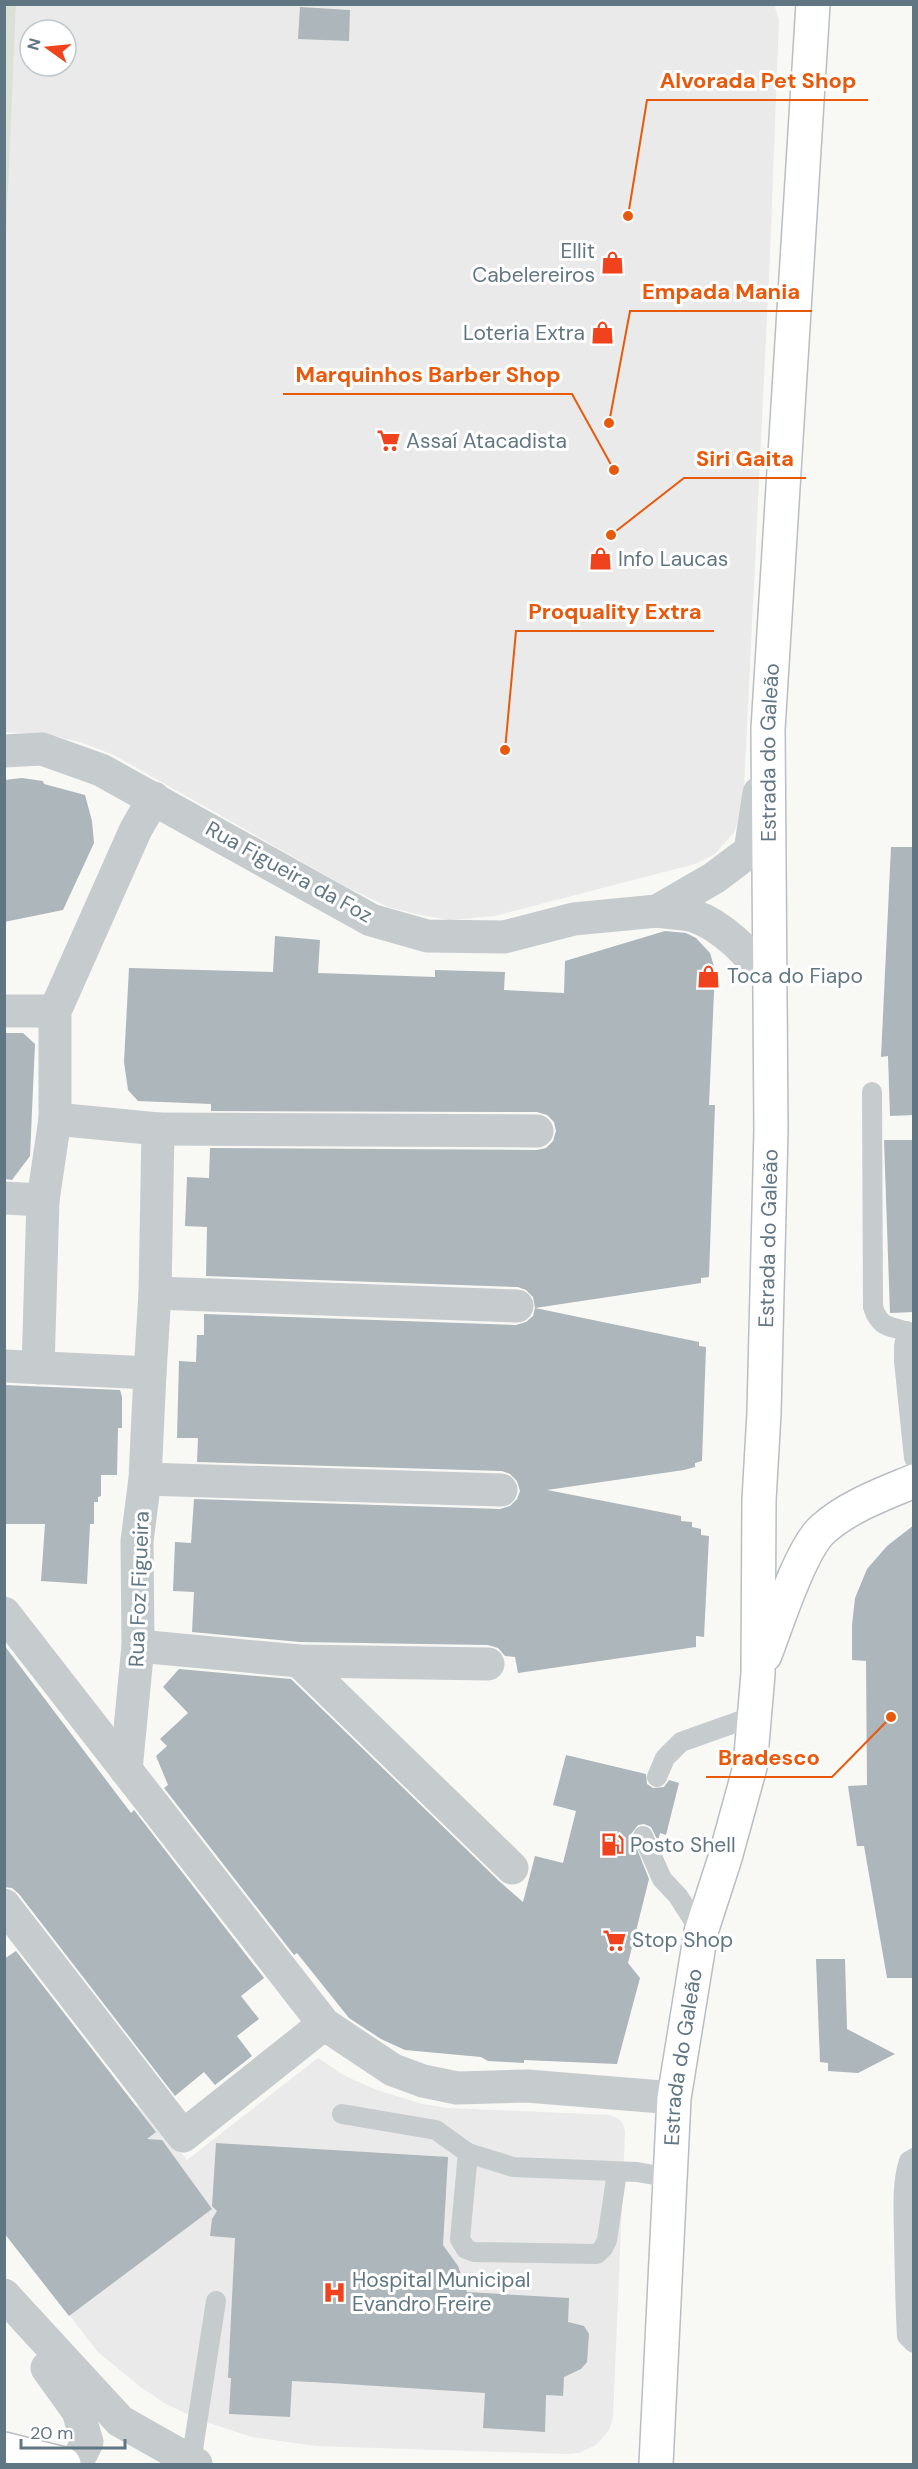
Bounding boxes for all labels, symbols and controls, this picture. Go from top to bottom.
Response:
north arrow [18,18,78,78]
text: N [22,36,46,53]
callout: Alvorada Pet Shop [647,60,868,100]
text: Alvorada Pet Shop [660,66,856,95]
place label: Ellit Cabelereiros [472,237,595,289]
shop icon: Ellit Cabelereiros [600,250,626,276]
callout: Empada Mania [630,271,812,311]
text: Empada Mania [642,277,800,306]
place label: Loteria Extra [463,319,585,347]
shop icon: Loteria Extra [590,320,616,346]
callout: Marquinhos Barber Shop [283,354,572,394]
text: Marquinhos Barber Shop [295,360,561,389]
place label: Assaí Atacadista [406,427,567,455]
supermarket icon: Assaí Atacadista [375,428,401,454]
callout: Siri Gaita [684,438,806,478]
text: Siri Gaita [696,444,794,473]
place label: Info Laucas [618,545,728,573]
shop icon: Info Laucas [587,546,613,572]
callout: Proquality Extra [516,591,714,631]
text: Proquality Extra [528,597,702,626]
street label: Estrada do Galeão [754,662,786,842]
street label: Rua Figueira da Foz [201,815,377,929]
place label: Toca do Fiapo [727,962,863,990]
shop icon: Toca do Fiapo [696,963,722,989]
street label: Estrada do Galeão [752,1149,785,1328]
street label: Rua Foz Figueira [122,1510,156,1668]
callout: Bradesco [706,1737,832,1777]
text: Bradesco [718,1743,820,1772]
place label: Posto Shell [630,1831,736,1859]
fuel station icon: Posto Shell [599,1832,625,1858]
place label: Stop Shop [632,1926,733,1954]
supermarket icon: Stop Shop [601,1927,627,1953]
street label: Estrada do Galeão [658,1967,709,2146]
place label: Hospital Municipal Evandro Freire [352,2266,531,2318]
hospital icon: Hospital Municipal Evandro Freire [321,2279,347,2305]
scale bar [21,2412,124,2450]
text: 20 m [30,2421,73,2445]

